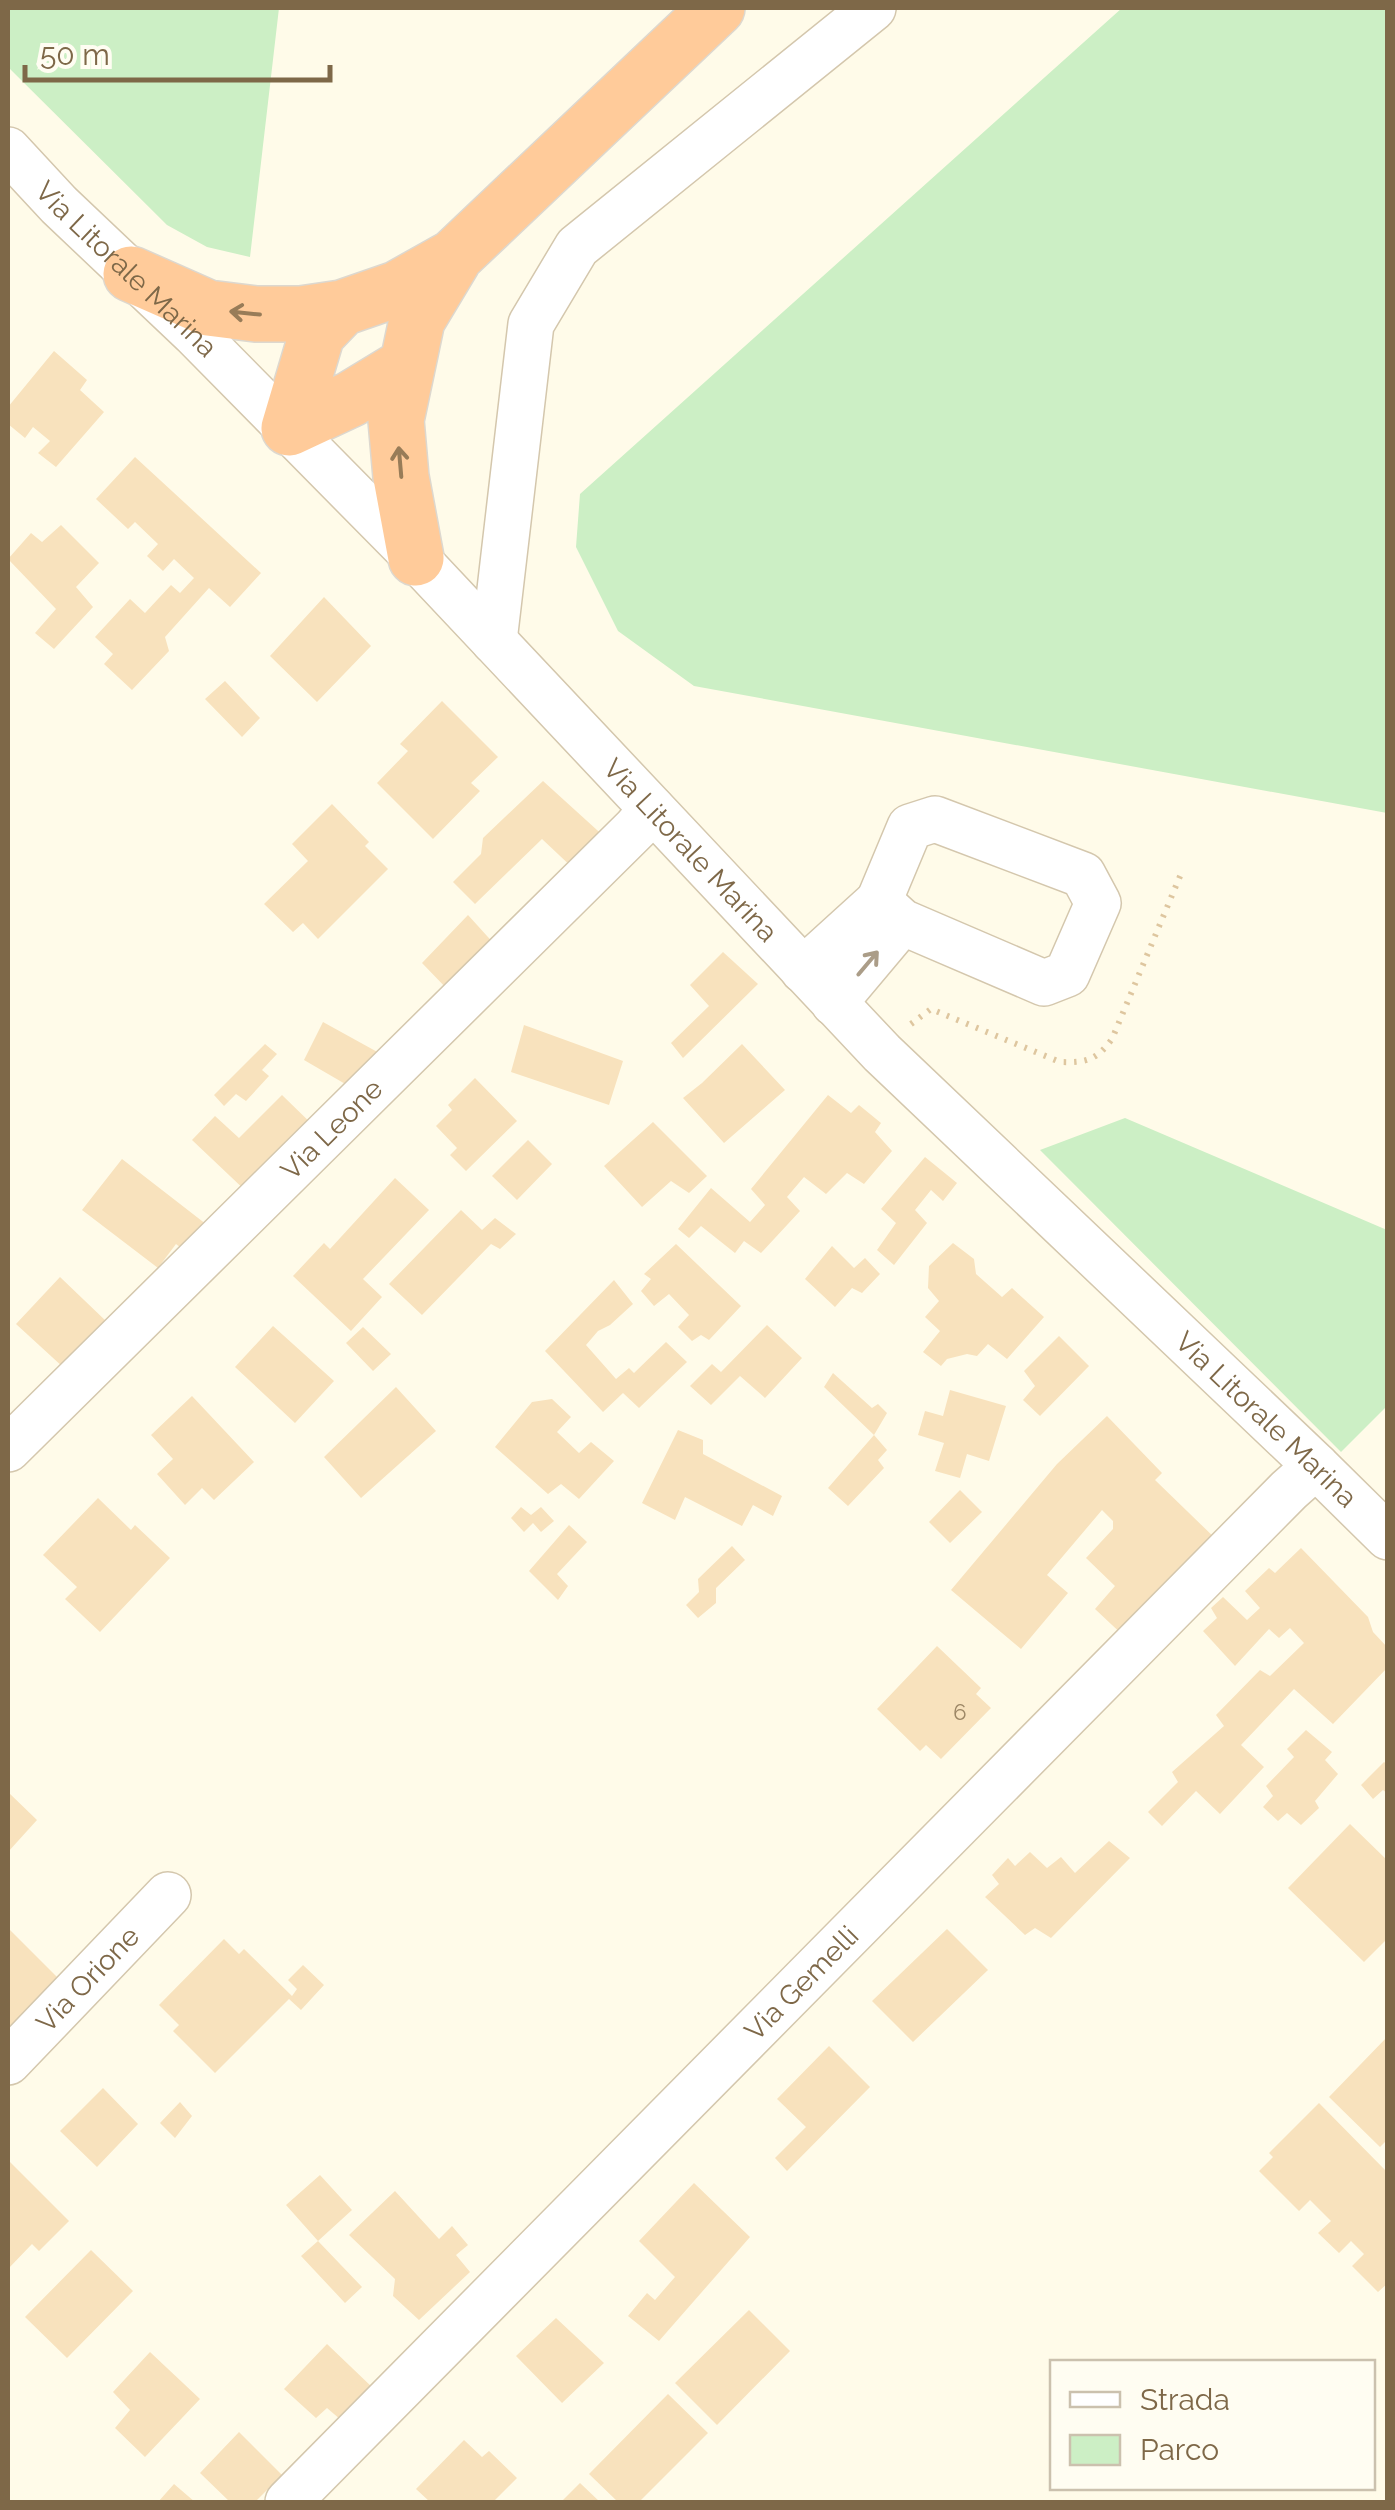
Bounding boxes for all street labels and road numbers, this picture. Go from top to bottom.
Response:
street label: Via Litorale Marina [29,174,224,364]
street label: Via Litorale Marina [597,751,785,948]
street label: Via Leone [274,1072,389,1186]
street label: Via Litorale Marina [1169,1325,1364,1514]
street label: Via Orione [29,1919,146,2039]
street label: Via Gemelli [738,1919,865,2047]

